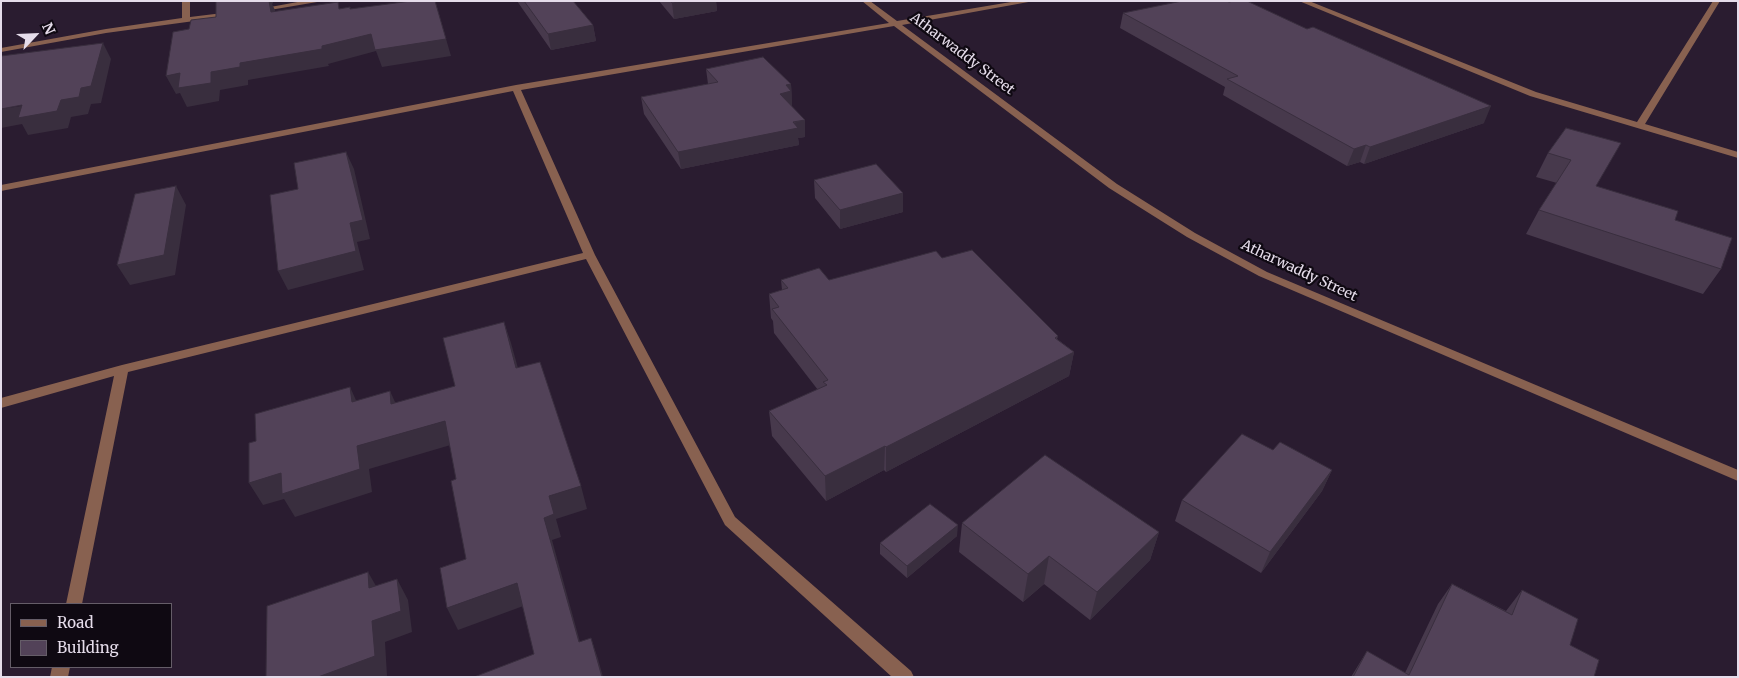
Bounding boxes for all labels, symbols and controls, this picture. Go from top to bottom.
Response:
street label: Atharwaddy Street [907,9,1017,99]
north arrow [10,10,60,60]
text: N [38,20,59,37]
street label: Atharwaddy Street [1238,237,1360,305]
legend [10,603,172,668]
text: Road [57,613,93,632]
text: Building [57,638,119,657]

